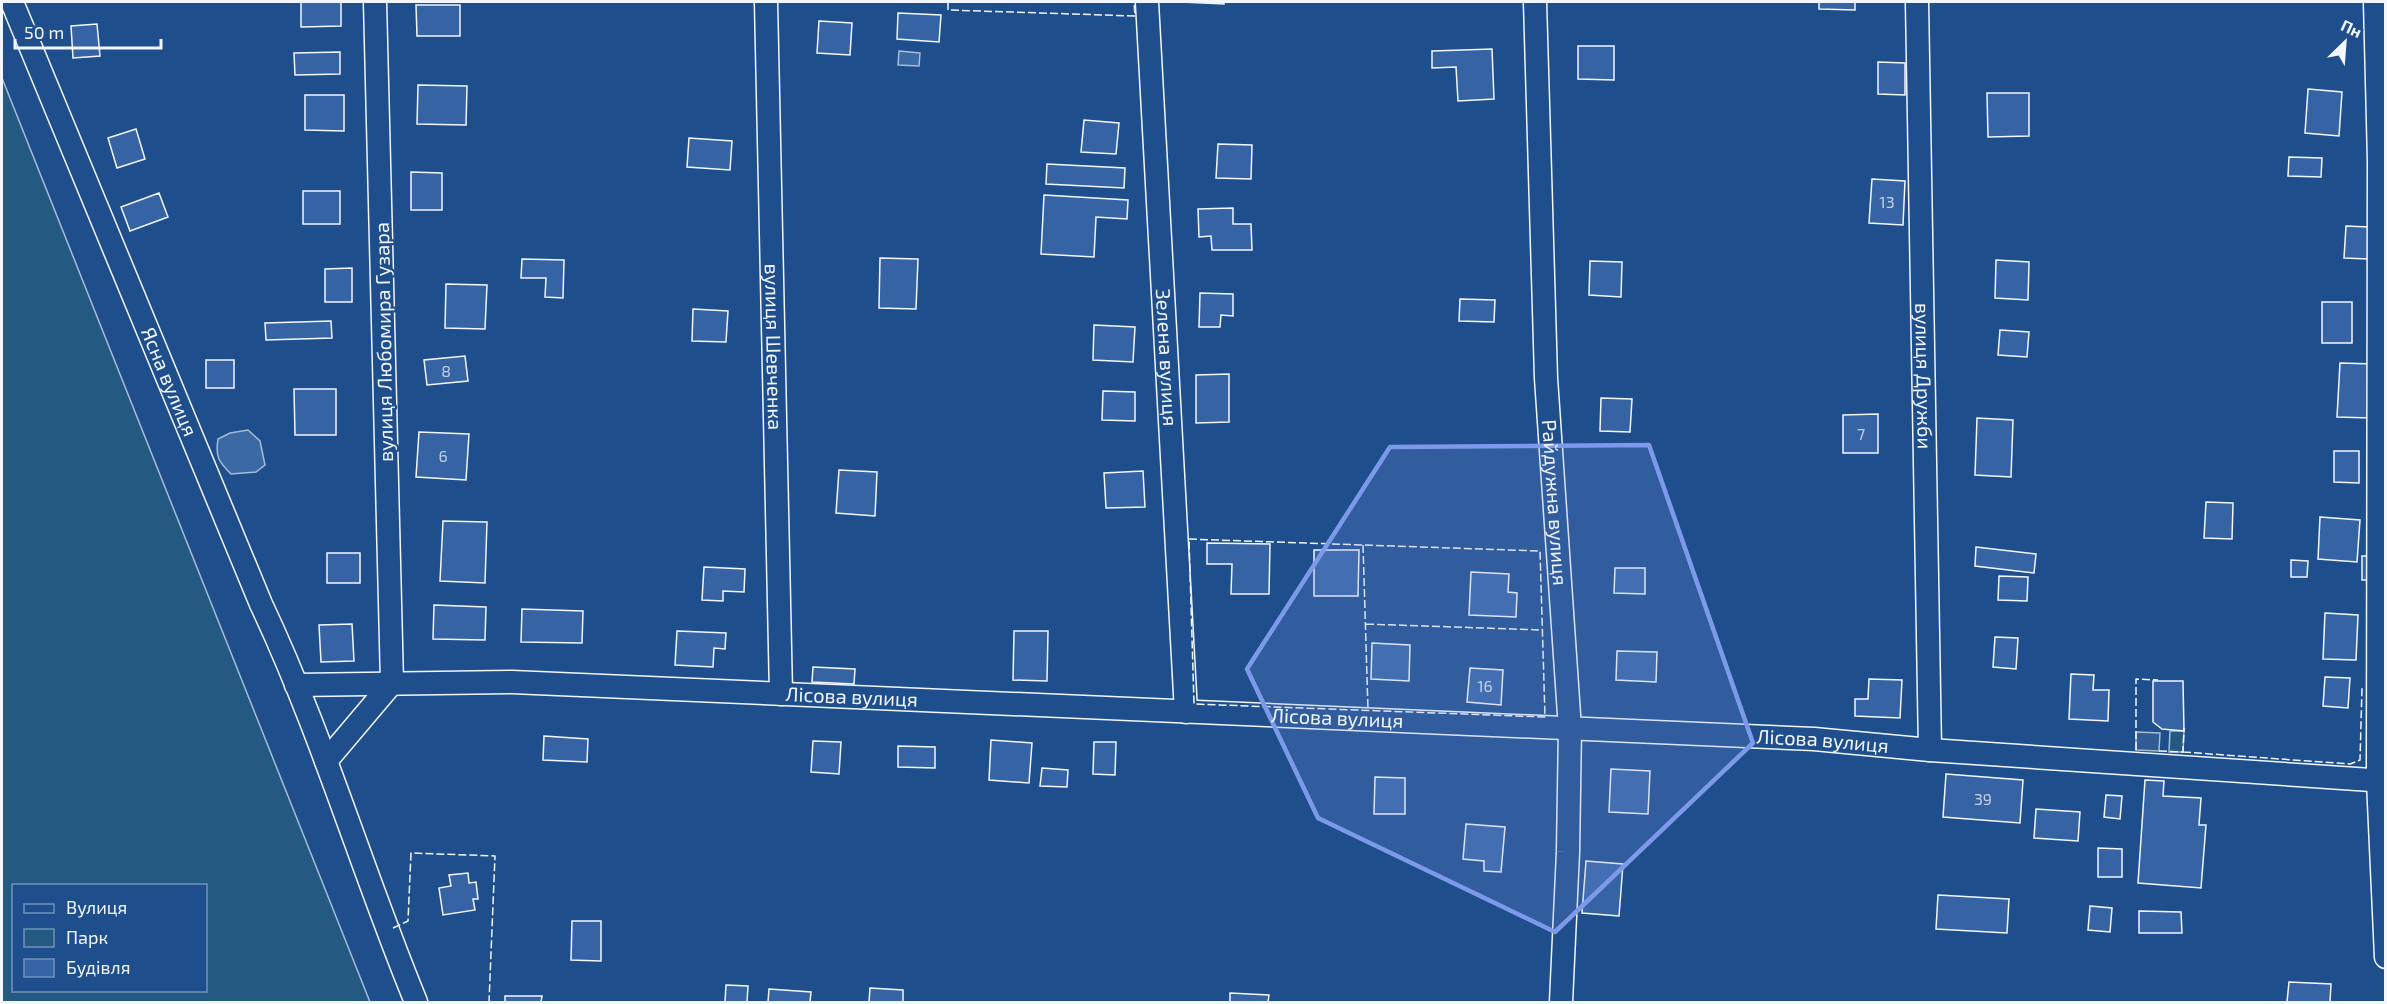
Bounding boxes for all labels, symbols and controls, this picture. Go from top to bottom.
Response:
scale bar [15,12,160,50]
north arrow [2315,12,2375,72]
text: Пн [2338,15,2365,41]
text: 50 m [24,21,64,43]
house number: 13 [1879,192,1895,211]
street label: вулиця Любомира Гузара [369,222,398,462]
street label: вулиця Шевченка [760,263,788,430]
street label: Зелена вулиця [1152,288,1183,427]
street label: вулиця Дружби [1910,303,1938,449]
street label: Ясна вулиця [137,323,203,440]
house number: 8 [441,361,451,380]
street label: Райдужна вулиця [1538,419,1573,586]
house number: 7 [1857,424,1865,443]
house number: 6 [438,446,448,465]
house number: 16 [1477,676,1493,695]
street label: Лісова вулиця [785,681,918,711]
street label: Лісова вулиця [1271,702,1404,732]
street label: Лісова вулиця [1756,723,1890,757]
house number: 39 [1974,789,1992,808]
legend [12,884,207,992]
text: Вулиця [66,896,127,918]
text: Парк [66,926,108,948]
text: Будівля [66,956,130,978]

